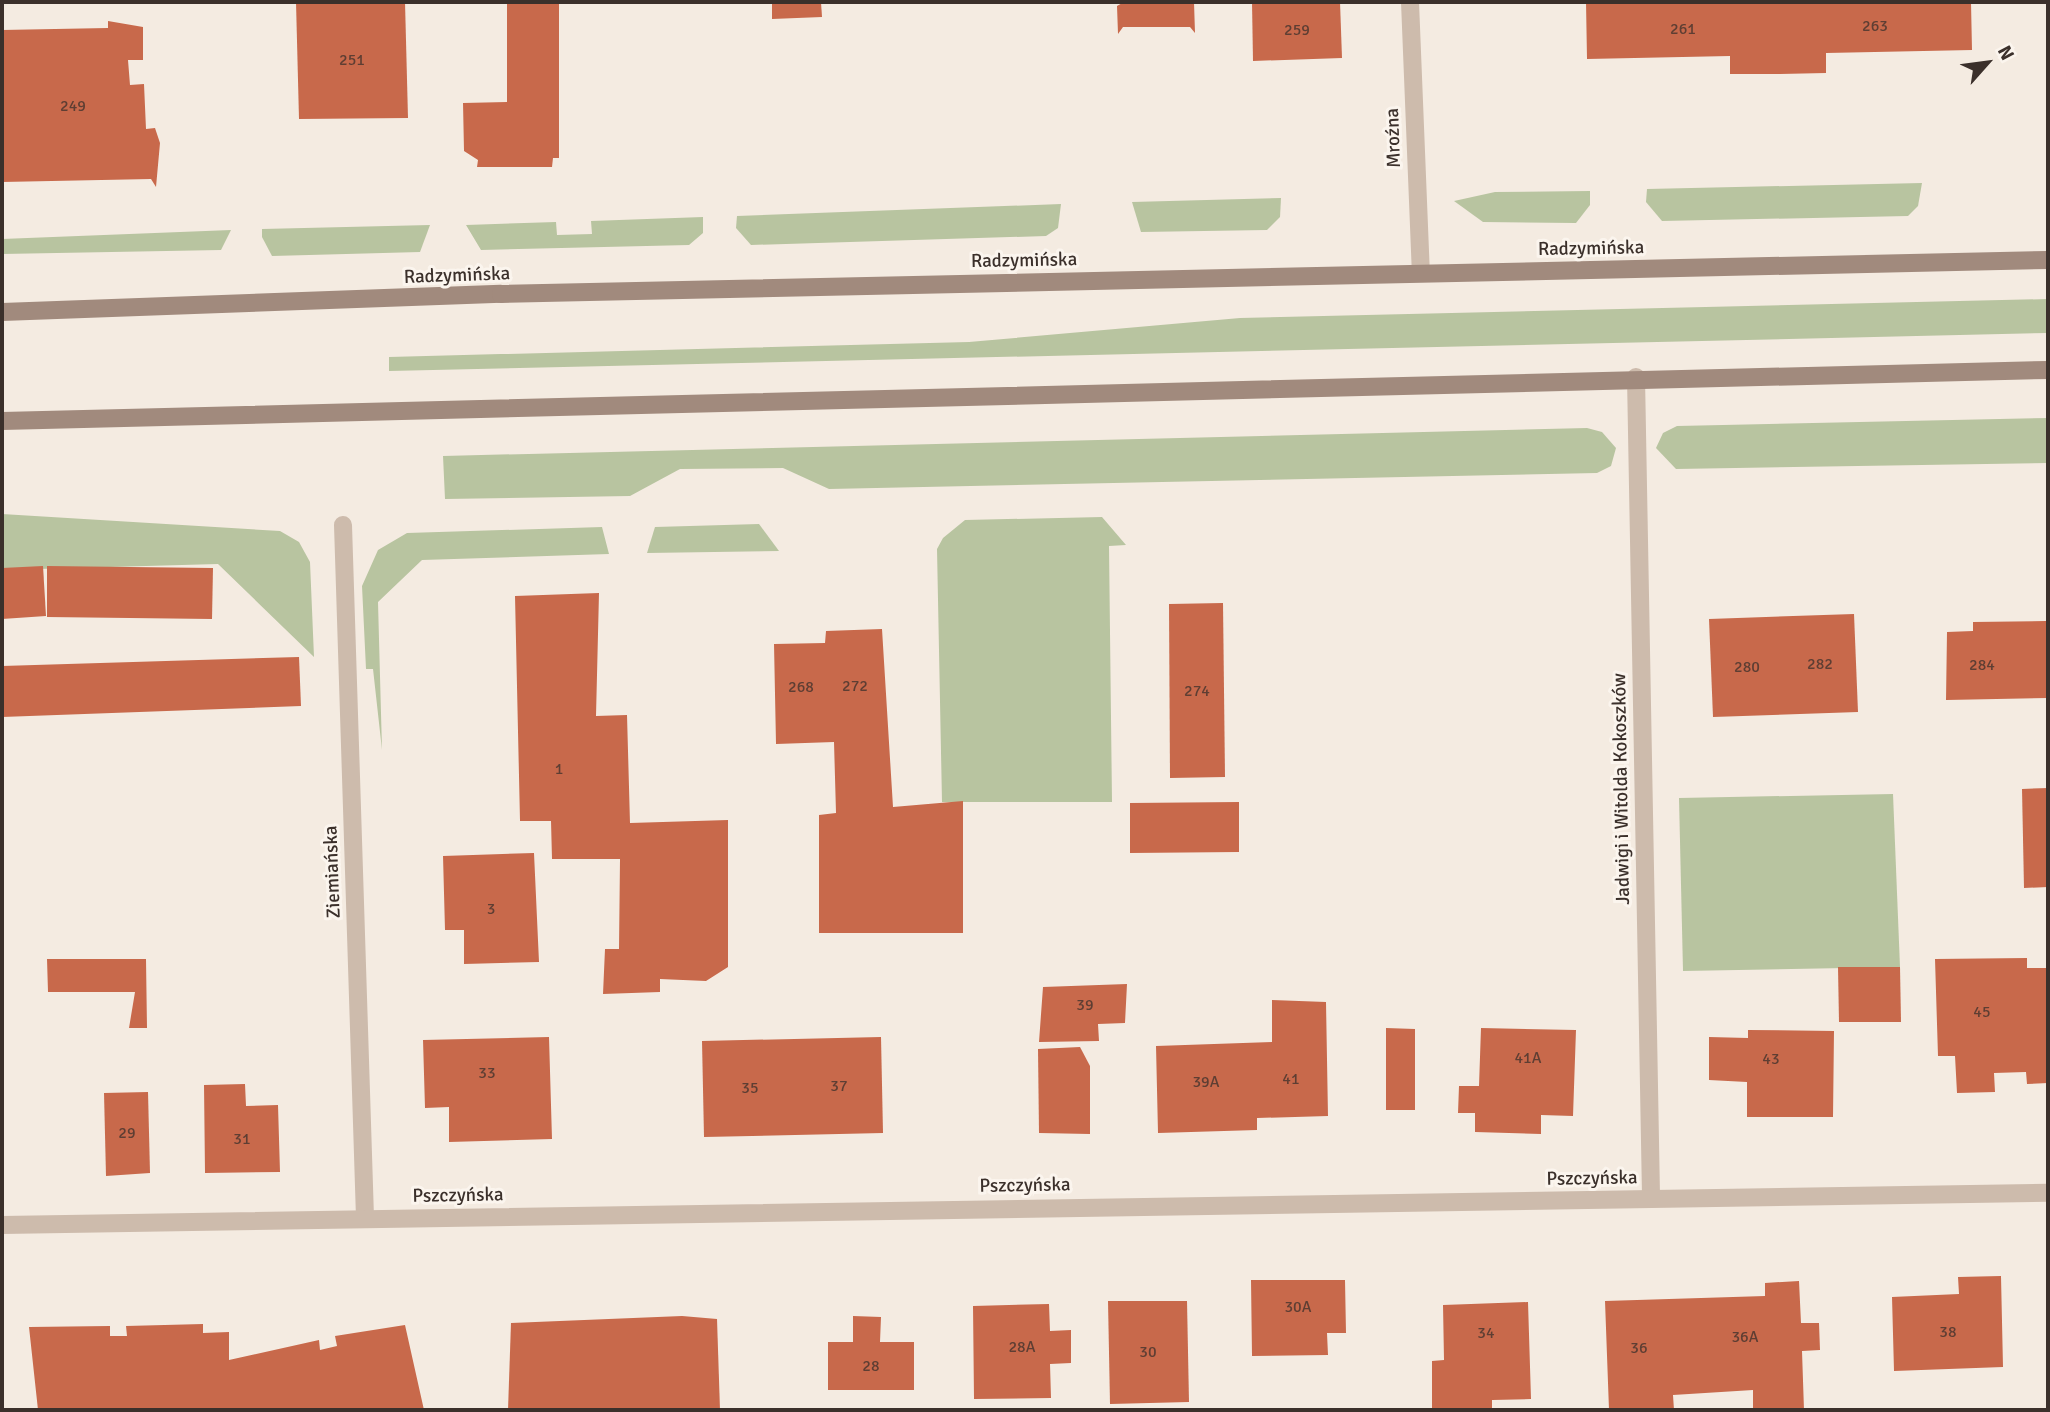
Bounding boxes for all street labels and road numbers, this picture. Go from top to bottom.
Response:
street label: Mroźna [1382,108,1406,168]
street label: Radzymińska [1538,237,1644,261]
street label: Radzymińska [971,249,1077,273]
street label: Radzymińska [403,263,511,289]
street label: Jadwigi i Witolda Kokoszków [1609,673,1635,905]
street label: Ziemiańska [320,825,346,919]
street label: Pszczyńska [1546,1167,1638,1191]
street label: Pszczyńska [979,1174,1071,1198]
street label: Pszczyńska [412,1184,504,1208]

